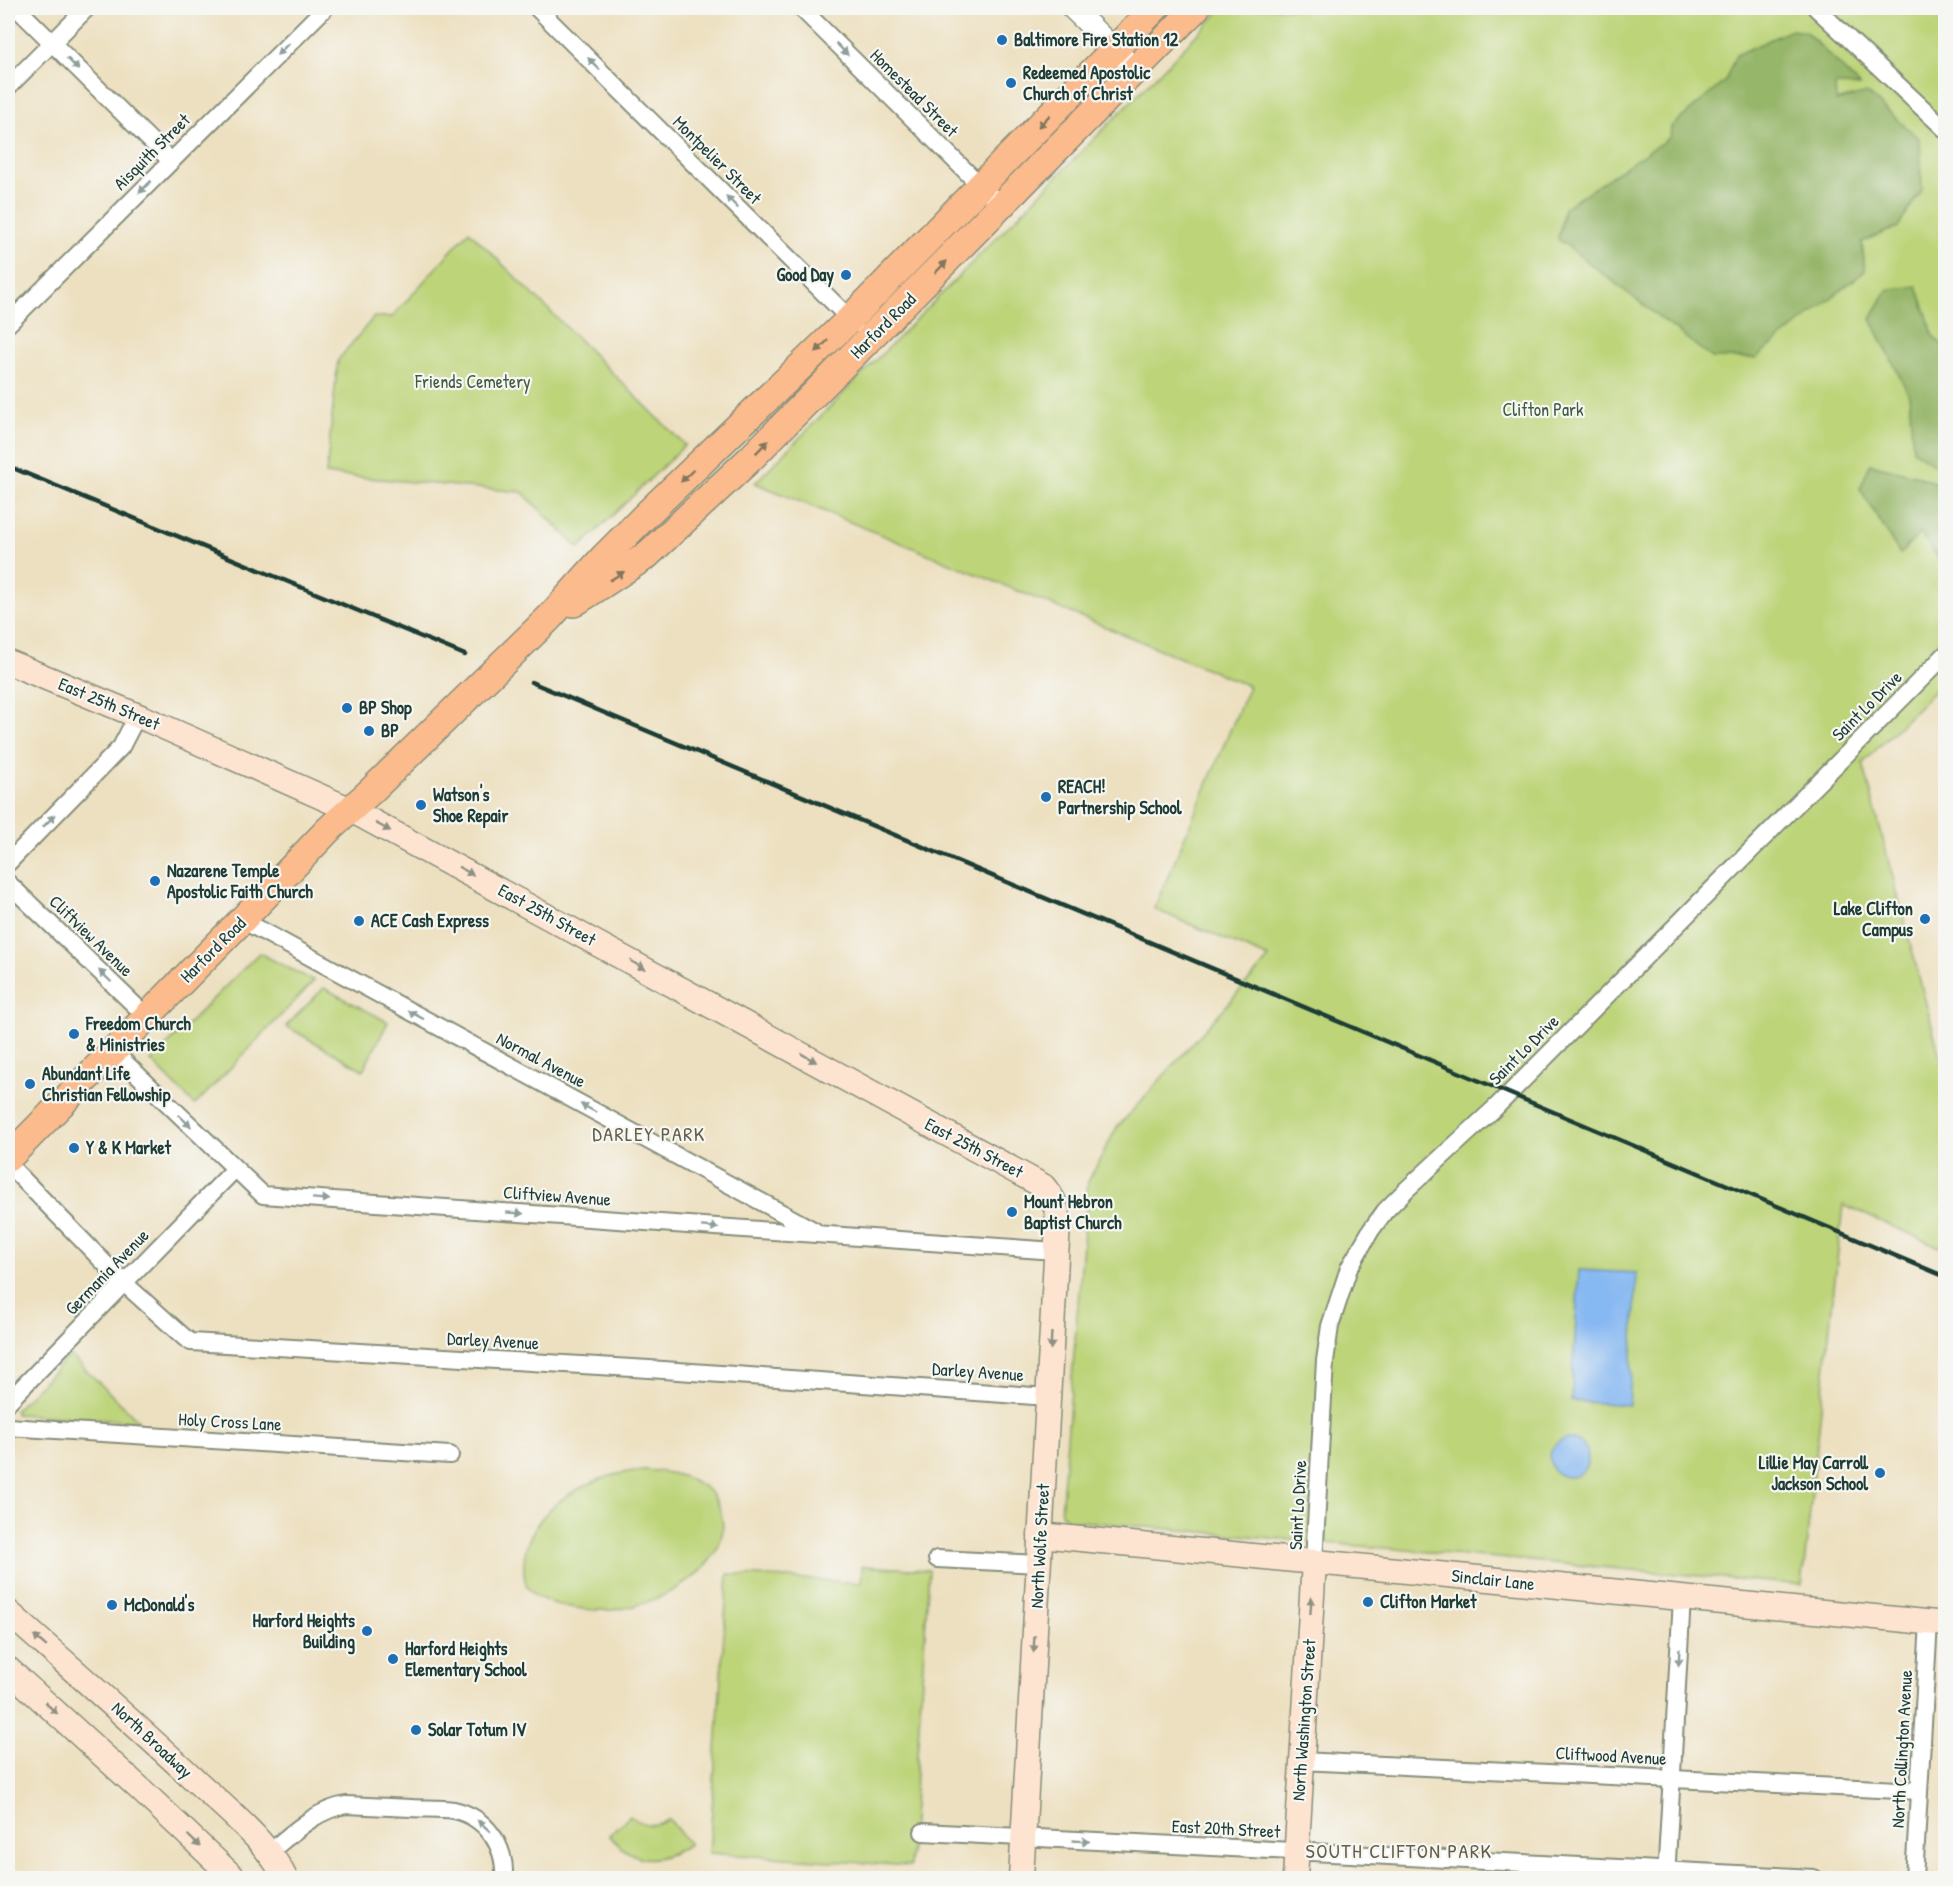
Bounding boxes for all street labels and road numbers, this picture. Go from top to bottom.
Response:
street label: Homestead Street [865,43,965,143]
street label: Aisquith Street [108,107,196,196]
street label: Montpelier Street [667,110,768,210]
street label: Harford Road [844,287,921,364]
street label: Saint Lo Drive [1826,665,1907,746]
street label: East 25th Street [55,671,165,736]
street label: East 25th Street [494,877,601,952]
street label: Cliftview Avenue [44,889,139,982]
street label: Harford Road [174,911,251,988]
street label: Saint Lo Drive [1483,1009,1564,1090]
street label: Normal Avenue [492,1026,590,1094]
street label: East 25th Street [921,1111,1029,1184]
street label: Cliftview Avenue [502,1179,612,1212]
street label: Germania Avenue [59,1223,154,1320]
street label: Darley Avenue [446,1326,540,1355]
street label: Darley Avenue [931,1356,1025,1387]
street label: Holy Cross Lane [178,1406,282,1437]
street label: Saint Lo Drive [1283,1459,1312,1550]
street label: North Wolfe Street [1024,1482,1055,1609]
street label: Sinclair Lane [1450,1563,1536,1596]
street label: North Washington Street [1285,1637,1322,1802]
street label: North Collington Avenue [1885,1669,1918,1829]
street label: North Broadway [106,1696,198,1784]
street label: Cliftwood Avenue [1555,1740,1667,1771]
street label: East 20th Street [1171,1813,1282,1844]

